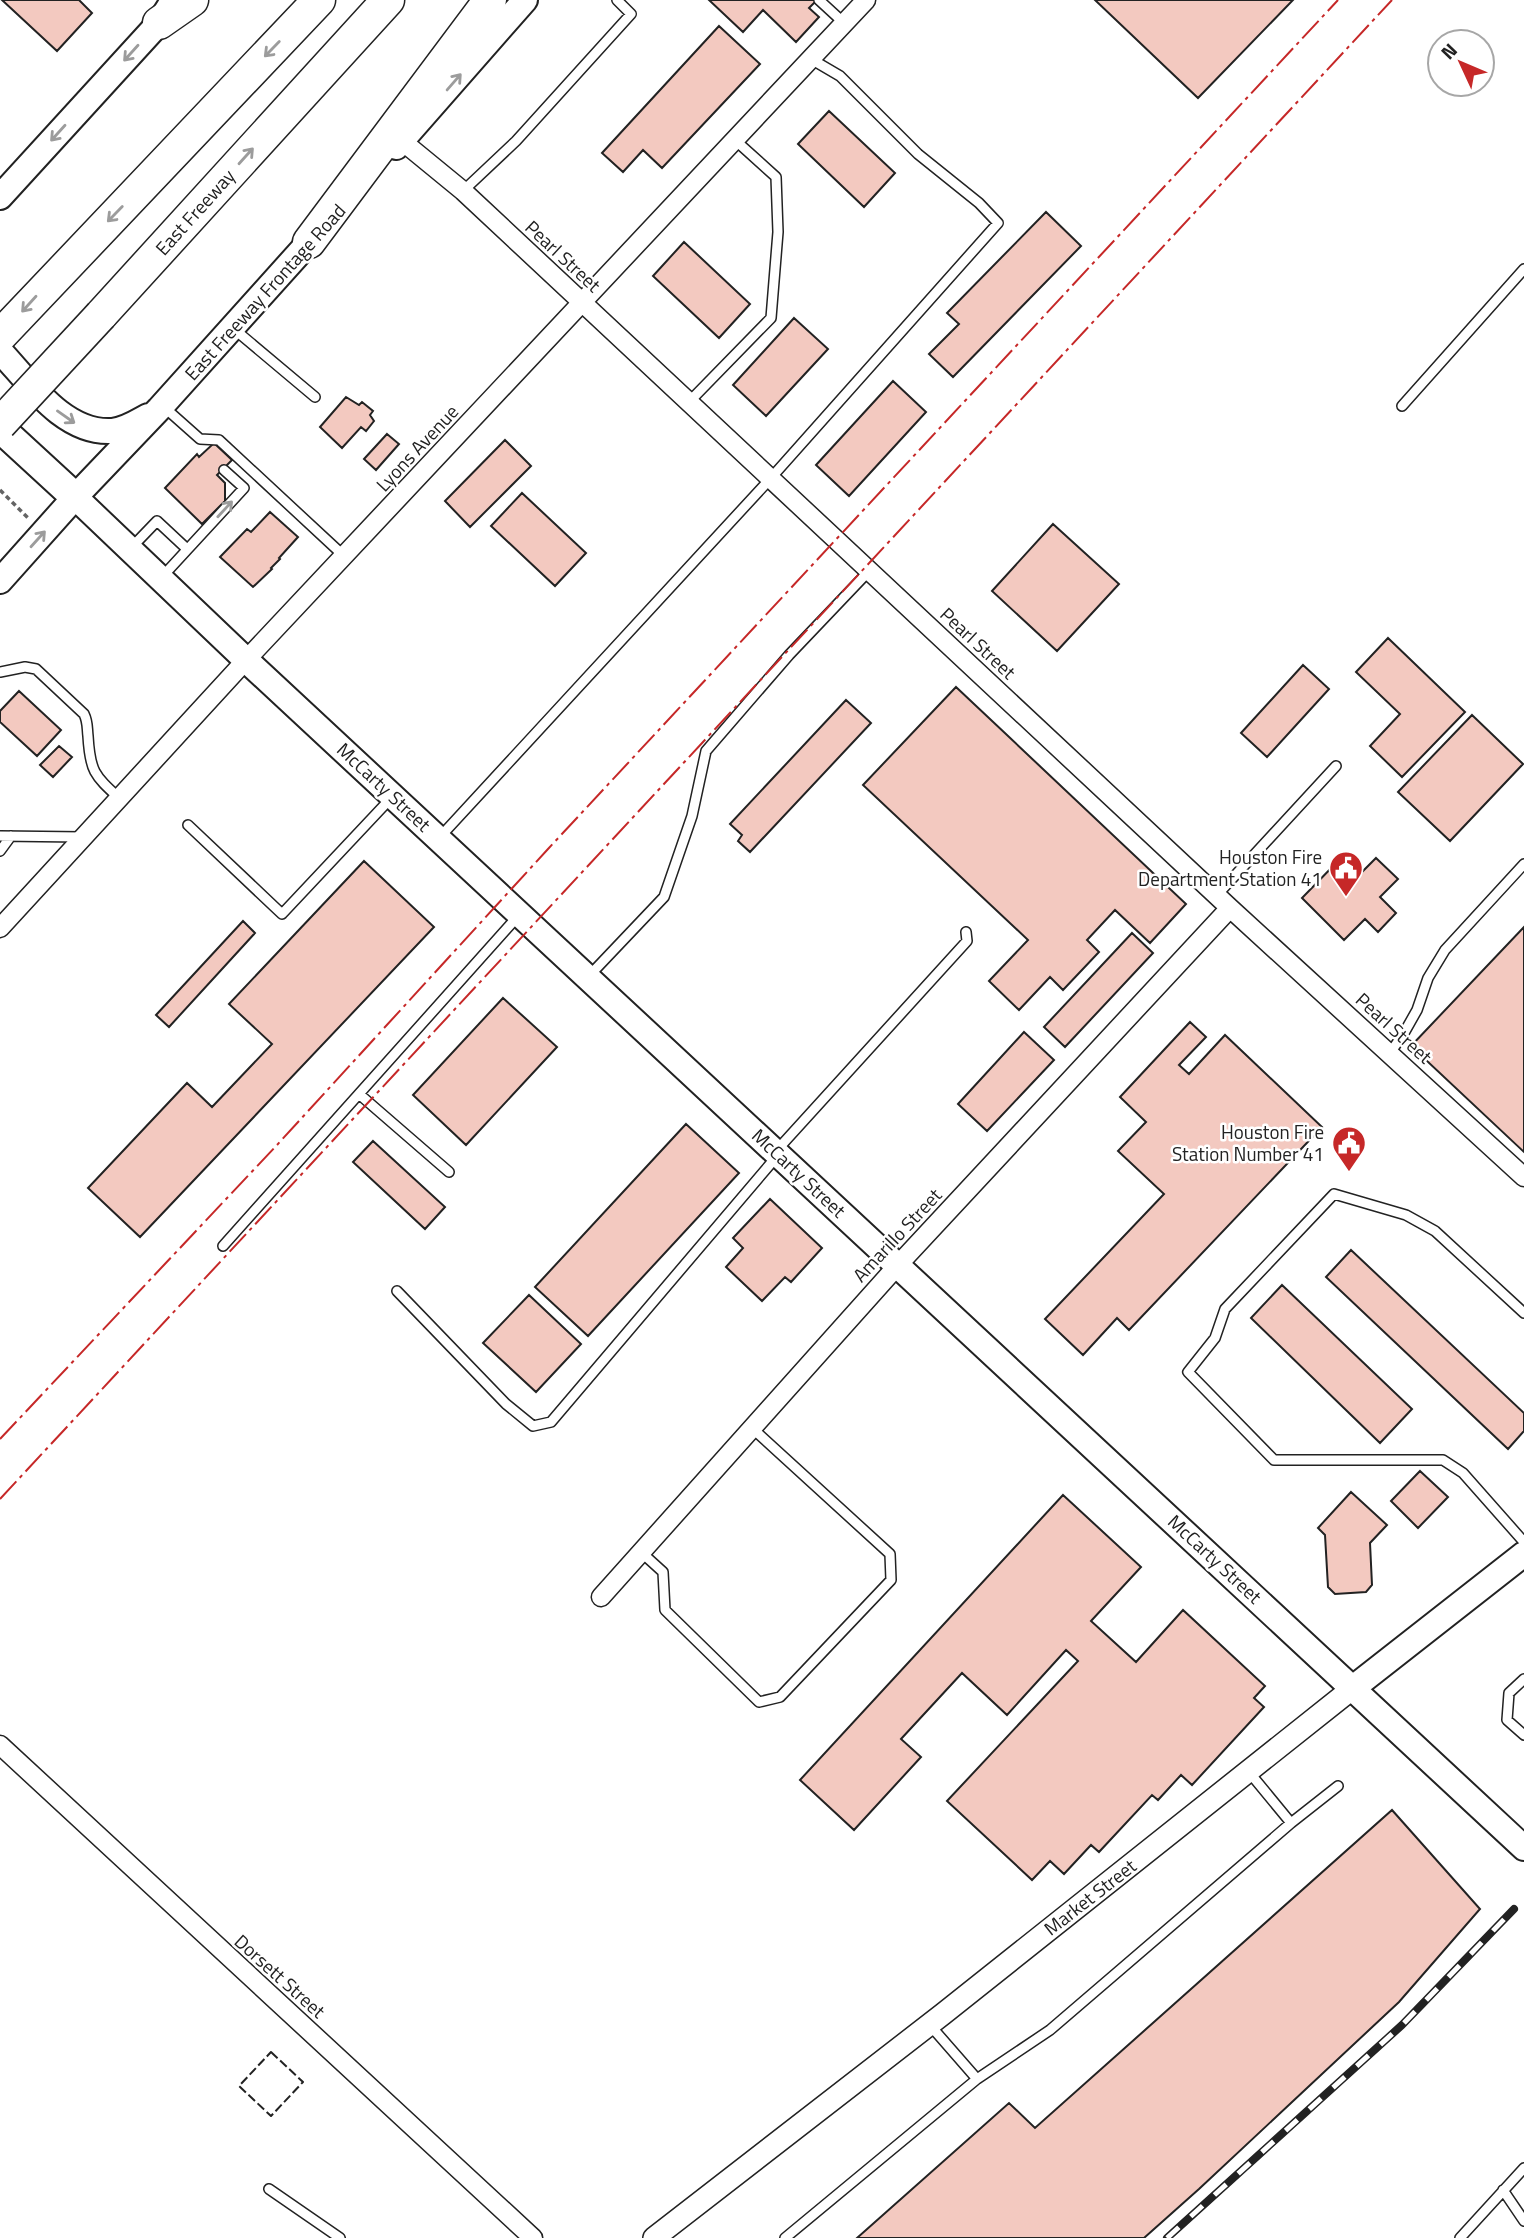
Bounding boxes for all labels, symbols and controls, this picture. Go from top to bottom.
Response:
north arrow [1426,28,1496,98]
text: N [1433,36,1463,66]
one-way arrow [263,40,280,57]
one-way arrow [123,44,139,62]
one-way arrow [446,73,462,91]
one-way arrow [50,124,66,142]
one-way arrow [238,147,254,165]
street label: East Freeway [148,162,241,261]
street label: East Freeway Frontage Road [177,197,352,386]
one-way arrow [106,205,123,222]
street label: Pearl Street [519,213,608,299]
one-way arrow [21,295,38,312]
street label: Lyons Avenue [369,398,465,498]
one-way arrow [56,410,75,424]
one-way arrow [216,501,233,518]
one-way arrow [29,531,46,548]
street label: Pearl Street [934,600,1023,686]
street label: McCarty Street [331,735,438,838]
place label: Houston Fire Department Station 41 [1138,842,1322,893]
public building icon: Houston Fire Department Station 41 [1327,849,1365,898]
street label: Pearl Street [1350,985,1439,1070]
place label: Houston Fire Station Number 41 [1172,1117,1324,1168]
street label: McCarty Street [746,1121,853,1224]
public building icon: Houston Fire Station Number 41 [1330,1124,1368,1173]
street label: Amarillo Street [845,1181,948,1288]
street label: McCarty Street [1162,1507,1269,1610]
street label: Market Street [1037,1851,1142,1942]
street label: Dorsett Street [228,1927,333,2025]

